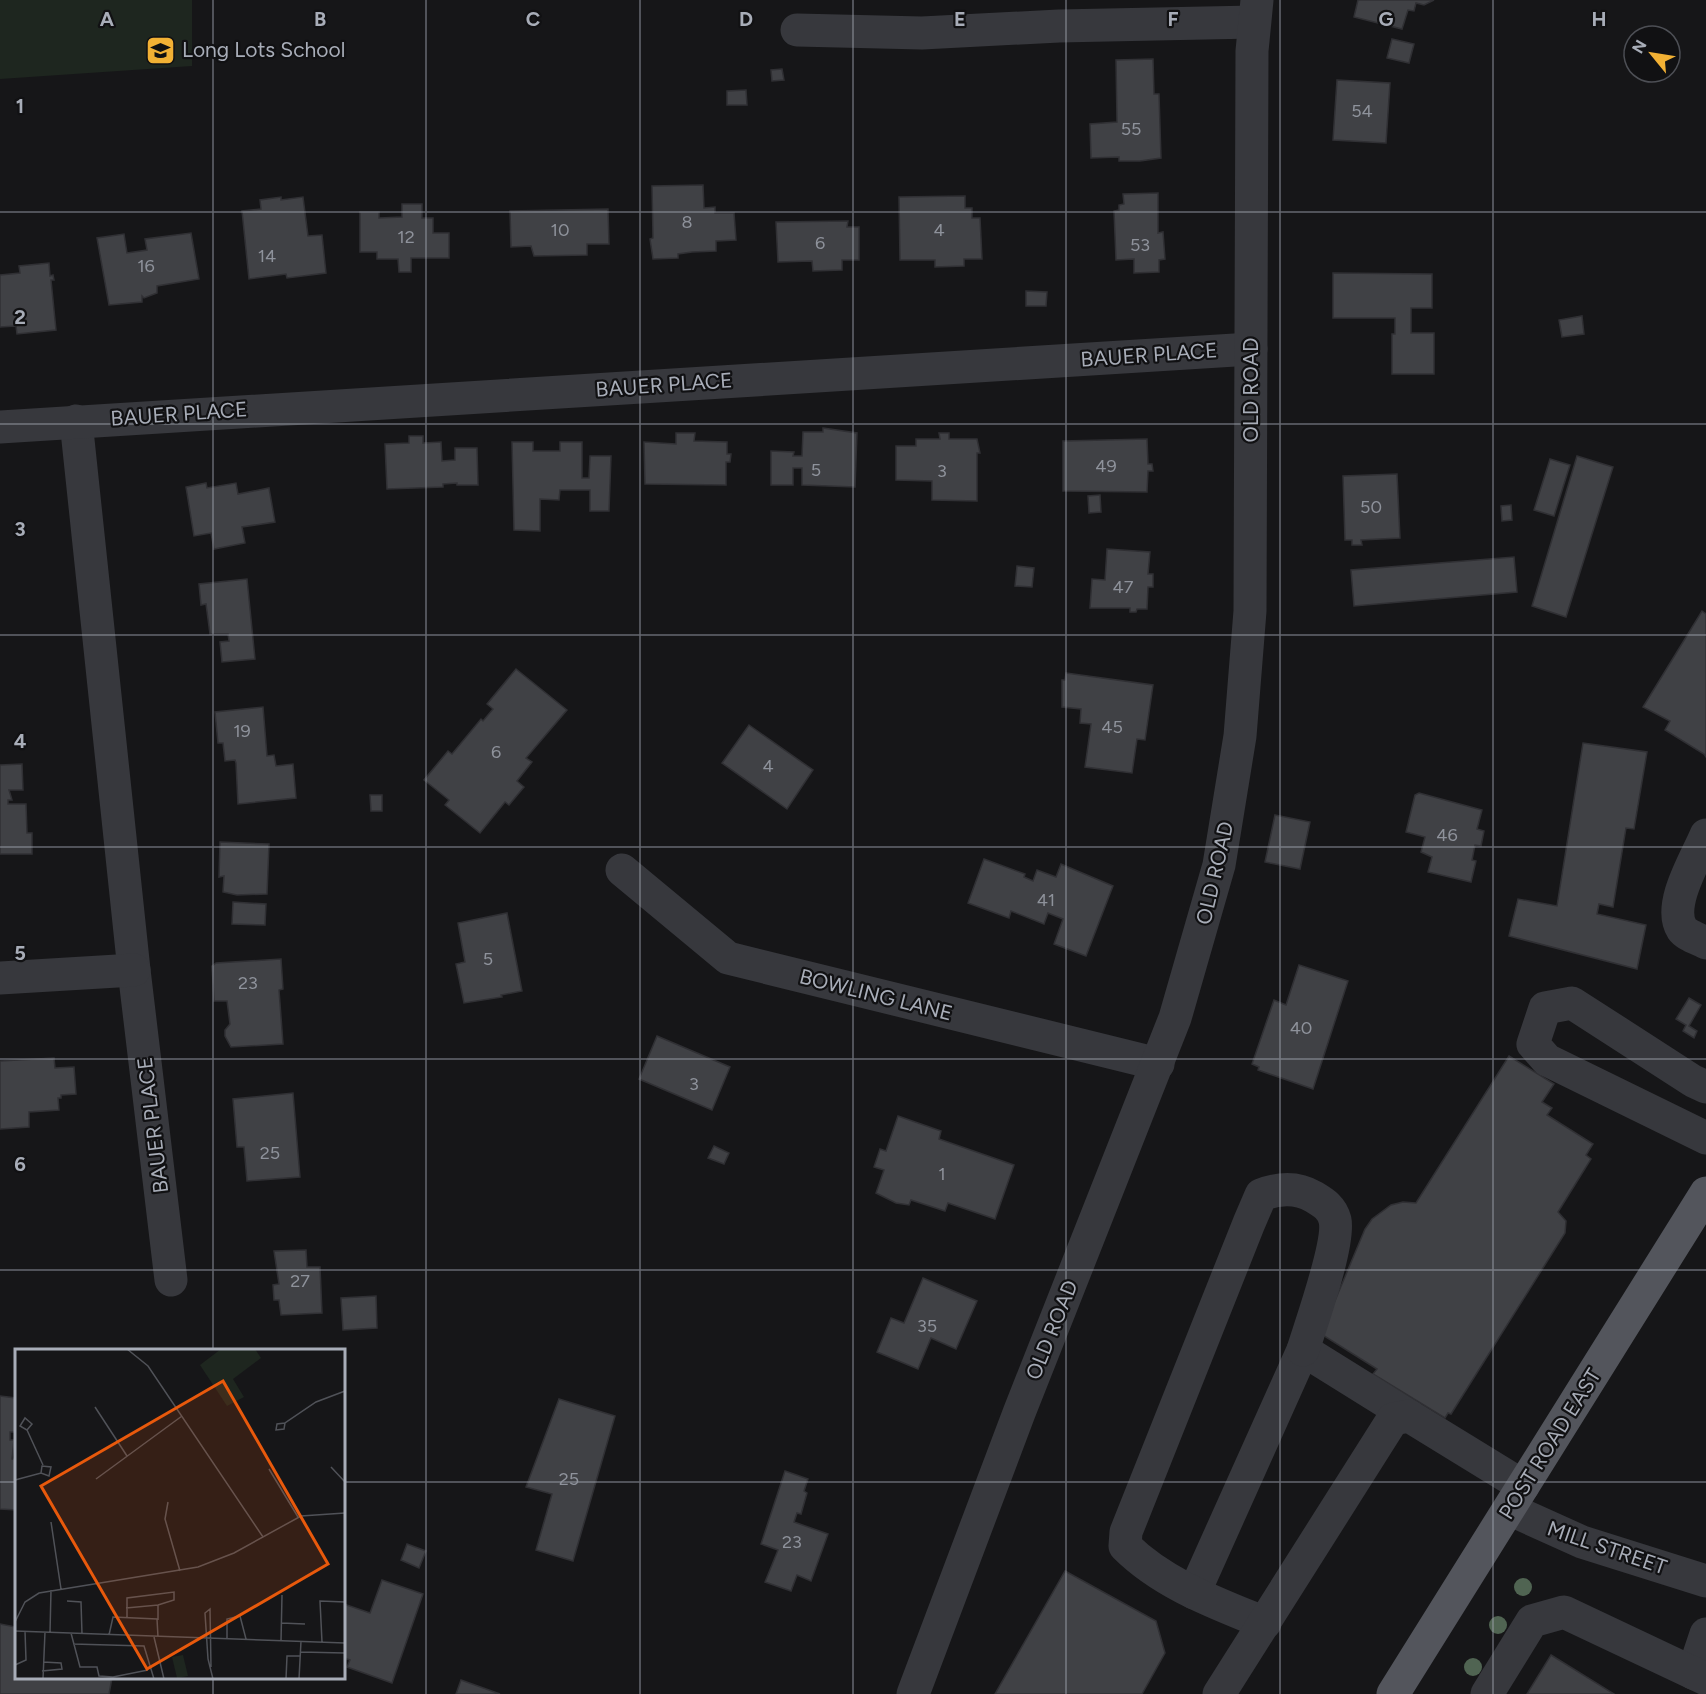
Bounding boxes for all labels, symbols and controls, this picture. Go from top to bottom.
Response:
text: A [100,7,115,31]
text: B [314,7,326,31]
text: C [526,7,540,31]
text: D [739,7,753,31]
text: E [954,7,966,31]
text: F [1167,7,1179,31]
text: G [1379,7,1394,31]
text: H [1592,7,1607,31]
north arrow [1622,24,1682,84]
school or university icon: Long Lots School [145,34,177,66]
place label: Long Lots School [182,37,345,62]
text: N [1628,37,1651,57]
text: 1 [16,94,24,118]
house number: 54 [1351,100,1373,122]
house number: 55 [1121,118,1141,140]
house number: 8 [681,211,693,233]
house number: 10 [551,219,569,241]
house number: 4 [933,219,945,241]
house number: 12 [397,226,415,248]
house number: 6 [815,232,825,254]
house number: 53 [1130,234,1150,256]
house number: 14 [258,245,276,267]
house number: 16 [137,255,155,277]
text: 2 [14,305,26,329]
street label: BAUER PLACE [1080,337,1218,372]
street label: OLD ROAD [1238,338,1263,442]
street label: BAUER PLACE [595,367,733,402]
street label: BAUER PLACE [110,396,248,431]
house number: 49 [1095,455,1117,477]
house number: 5 [811,459,821,481]
house number: 3 [937,460,947,482]
house number: 50 [1360,496,1382,518]
text: 3 [14,517,26,541]
house number: 47 [1113,576,1134,598]
house number: 45 [1101,716,1123,738]
house number: 19 [233,720,251,742]
text: 4 [14,729,27,753]
house number: 6 [491,741,501,763]
house number: 4 [762,755,774,777]
street label: OLD ROAD [1191,819,1238,927]
house number: 46 [1436,824,1458,846]
house number: 41 [1037,889,1055,911]
text: 5 [14,941,26,965]
house number: 5 [483,948,493,970]
street label: BOWLING LANE [797,963,955,1026]
house number: 23 [238,972,258,994]
house number: 40 [1290,1017,1312,1039]
street label: BAUER PLACE [132,1056,173,1195]
house number: 3 [689,1073,699,1095]
house number: 25 [260,1142,280,1164]
text: 6 [14,1152,26,1176]
house number: 1 [938,1163,946,1185]
house number: 27 [290,1270,310,1292]
street label: OLD ROAD [1020,1276,1083,1383]
house number: 35 [917,1315,937,1337]
inset map [15,1349,345,1679]
street label: POST ROAD EAST [1493,1364,1606,1524]
house number: 25 [559,1468,579,1490]
street label: MILL STREET [1544,1515,1671,1580]
house number: 23 [782,1531,802,1553]

